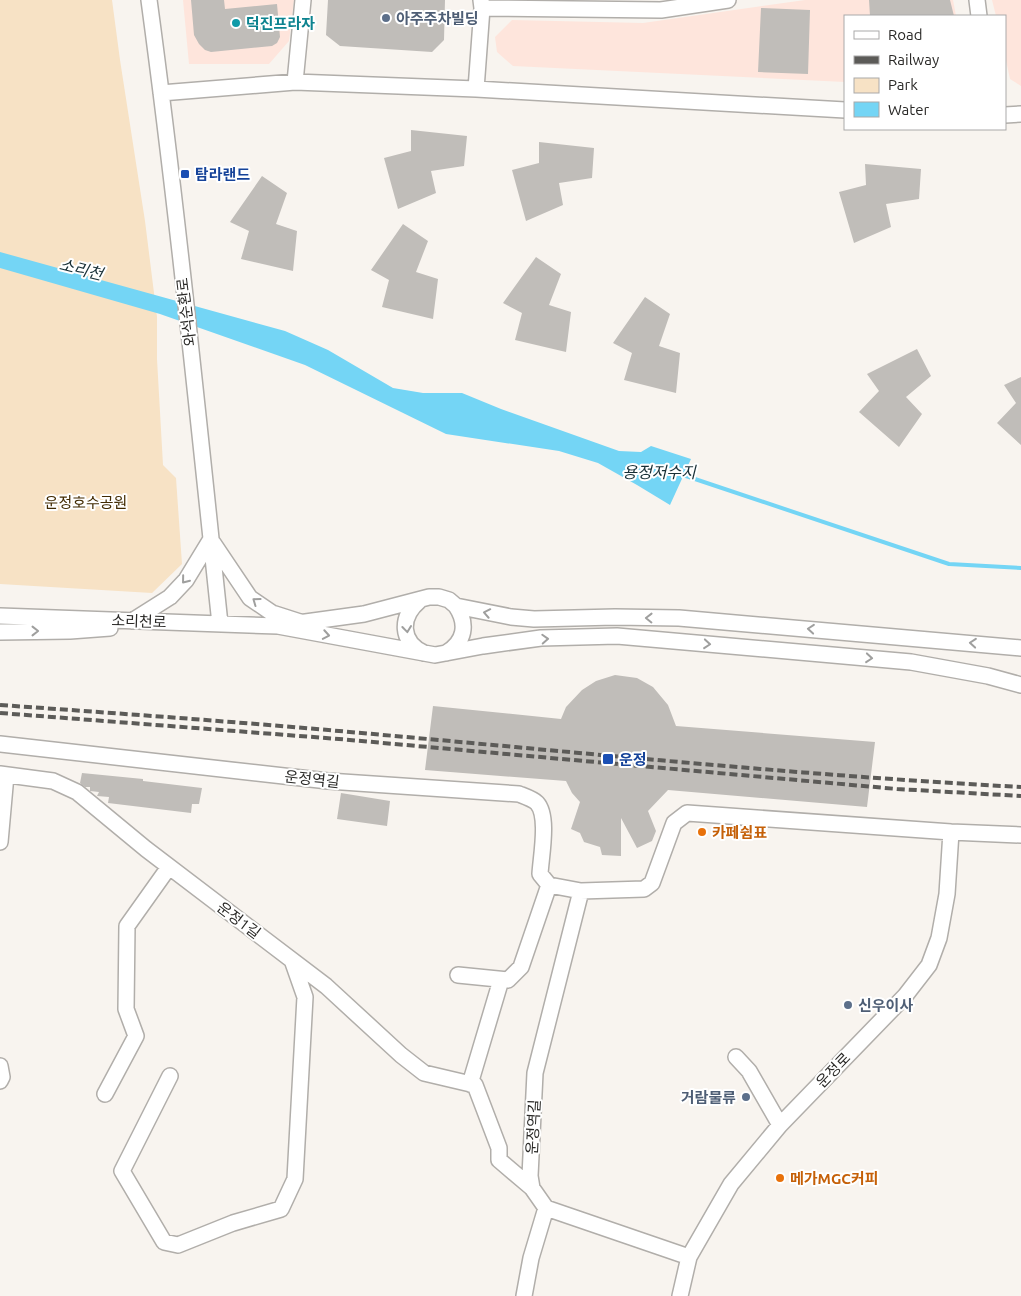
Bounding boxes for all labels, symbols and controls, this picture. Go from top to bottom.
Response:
place label: 아주주차빌딩 [396,10,479,27]
marker: 아주주차빌딩 [380,12,392,24]
place label: 덕진프라자 [246,15,315,32]
legend [844,15,1006,130]
marker: 덕진프라자 [230,17,242,29]
text: Road [888,26,923,43]
text: Railway [888,51,939,68]
text: Park [888,76,918,93]
text: Water [888,101,929,118]
place label: 탐라랜드 [195,166,250,183]
marker: 탐라랜드 [179,168,191,180]
water label: 소리천 [57,255,107,284]
street label: 와석순환로 [173,277,199,347]
water label: 용정저수지 [622,463,697,481]
park label: 운정호수공원 [45,494,127,511]
one-way arrow [182,574,190,583]
one-way arrow [253,599,262,607]
one-way arrow [482,608,491,618]
street label: 소리천로 [111,612,167,630]
one-way arrow [644,613,652,623]
one-way arrow [806,624,814,635]
one-way arrow [32,626,39,636]
one-way arrow [401,626,412,634]
one-way arrow [322,629,330,639]
one-way arrow [541,633,549,644]
one-way arrow [703,638,711,649]
one-way arrow [968,638,976,649]
one-way arrow [865,652,873,663]
place label: 운정 [619,751,647,768]
marker: 운정 [601,752,615,766]
street label: 운정역길 [284,768,340,790]
place label: 카페쉼표 [712,824,767,841]
marker: 카페쉼표 [696,826,708,838]
street label: 운정1길 [214,898,264,942]
place label: 신우이사 [858,997,913,1014]
marker: 신우이사 [842,999,854,1011]
street label: 운정로 [813,1049,853,1091]
place label: 거람물류 [681,1089,736,1106]
marker: 거람물류 [740,1091,752,1103]
street label: 운정역길 [523,1099,543,1155]
place label: 메가MGC커피 [790,1170,879,1187]
marker: 메가MGC커피 [774,1172,786,1184]

